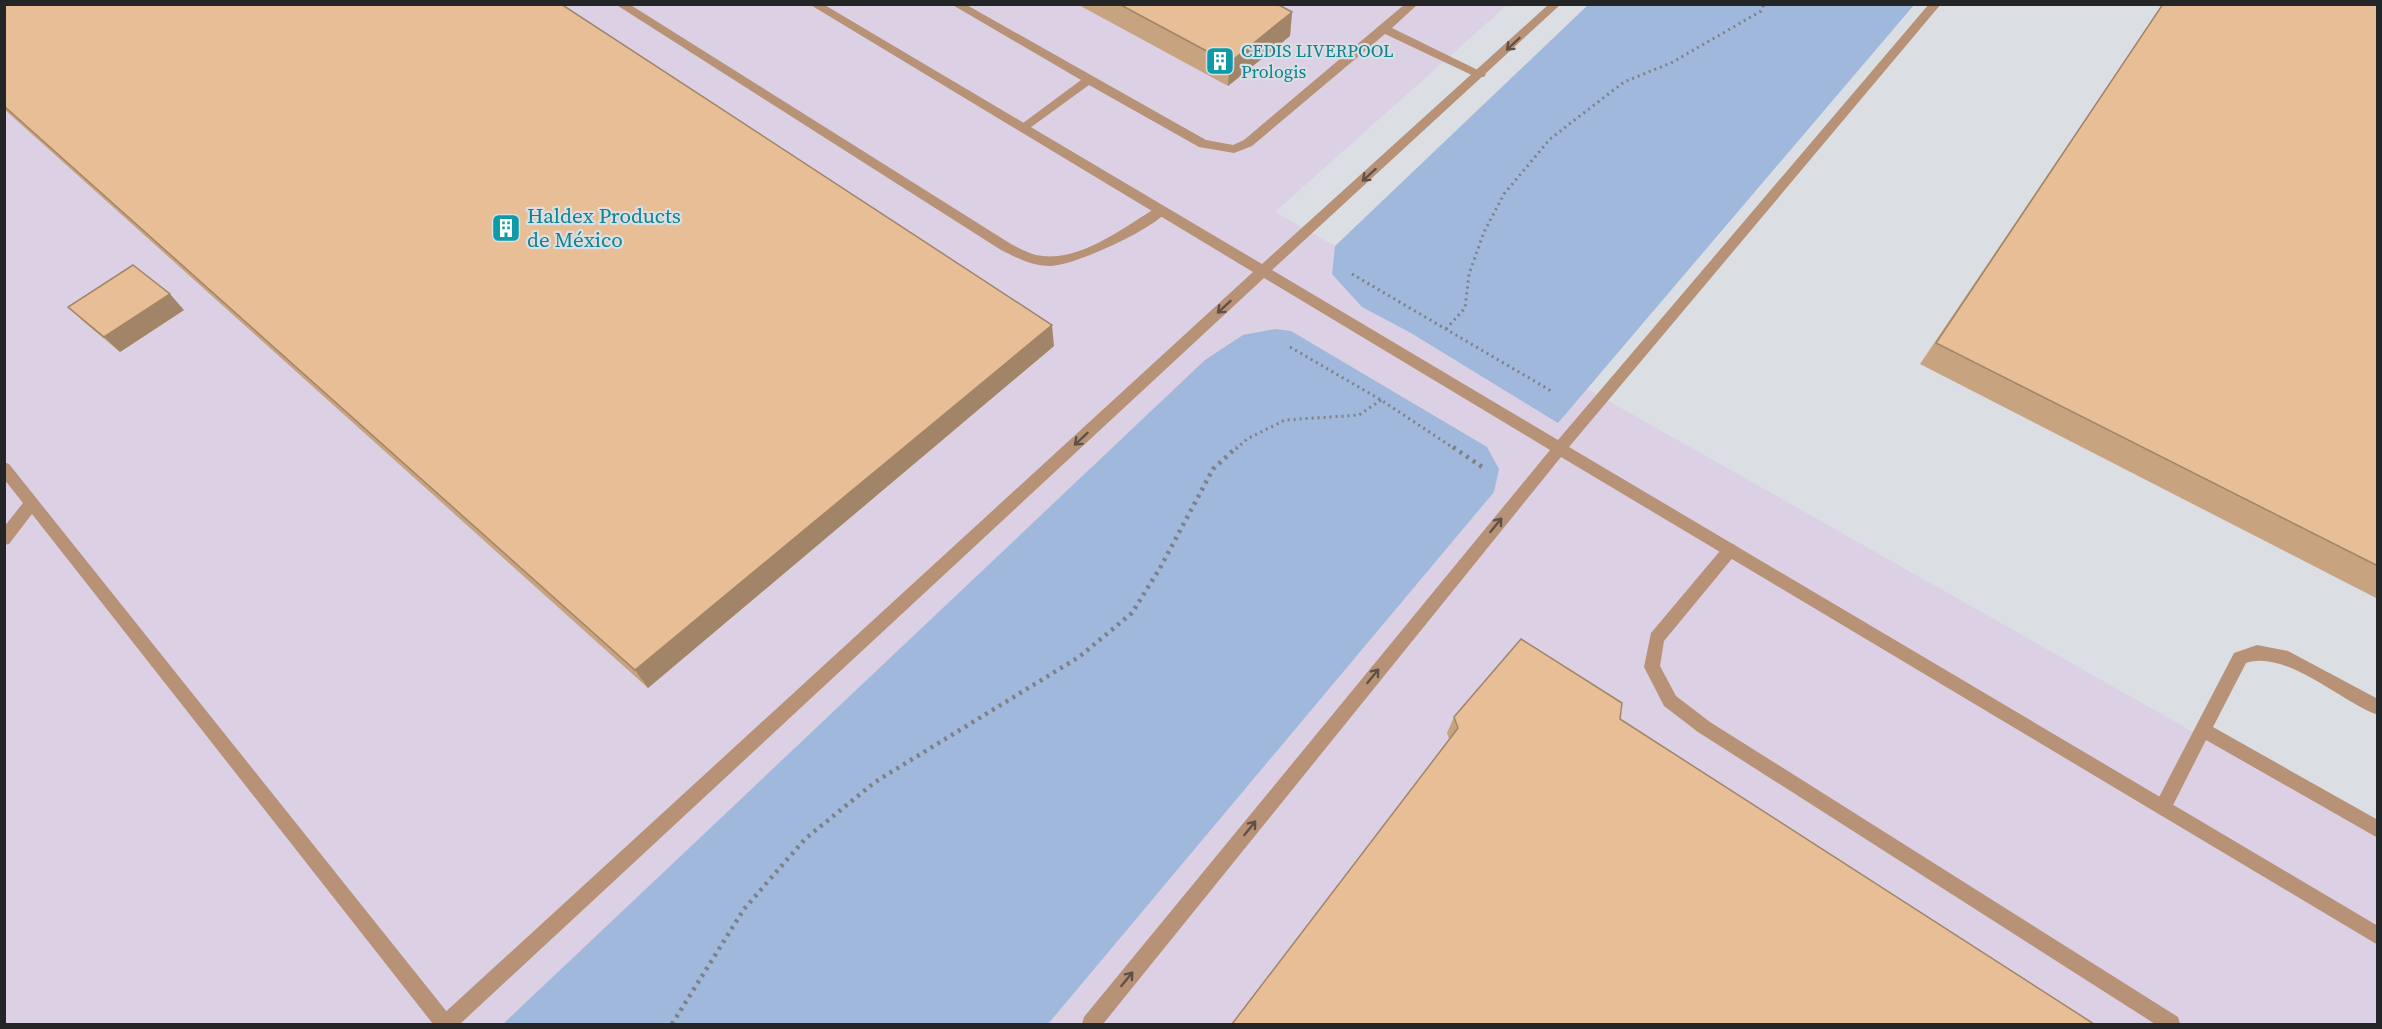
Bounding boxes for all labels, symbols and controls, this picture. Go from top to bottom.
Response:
one-way arrow [1506,37,1521,51]
place label: CEDIS LIVERPOOL Prologis [1241,38,1394,84]
building icon: CEDIS LIVERPOOL Prologis [1204,45,1236,77]
one-way arrow [1361,168,1376,182]
place label: Haldex Products de México [527,201,681,254]
building icon: Haldex Products de México [490,212,522,244]
one-way arrow [1217,299,1232,314]
one-way arrow [1074,432,1089,446]
one-way arrow [1490,517,1503,533]
one-way arrow [1367,669,1380,685]
one-way arrow [1244,820,1257,836]
one-way arrow [1121,971,1134,987]

